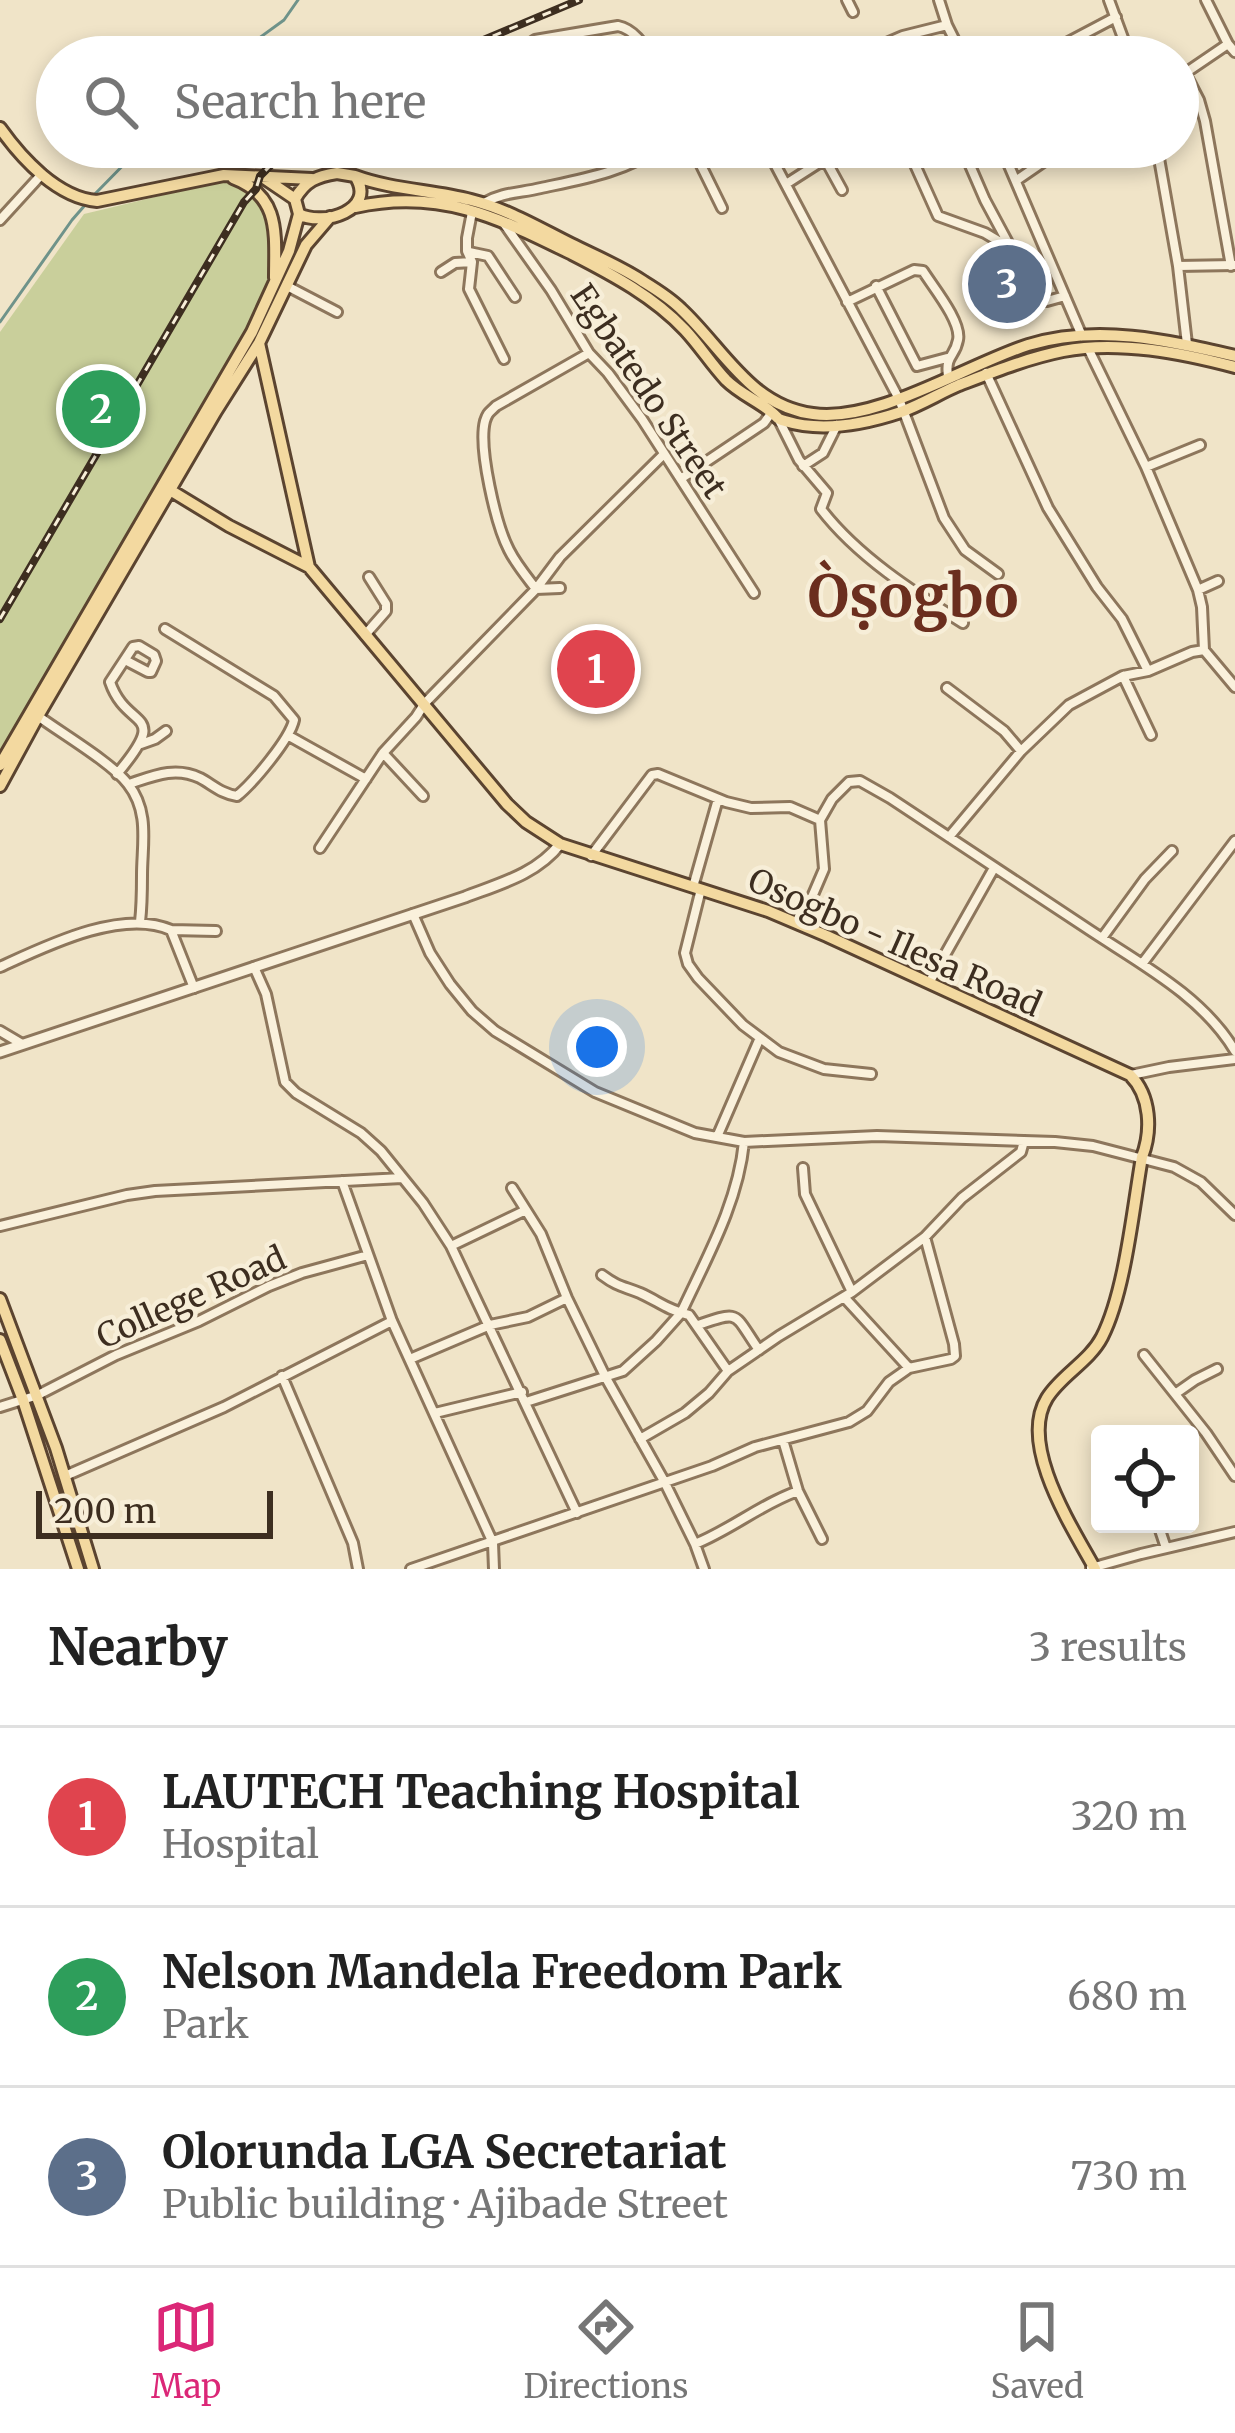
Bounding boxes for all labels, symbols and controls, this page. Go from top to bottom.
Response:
search box [36,36,1199,168]
icon: search [78,69,144,135]
text: Search here [174,74,426,130]
pin: 3 [968,239,1046,329]
street label: Egbatedo Street [562,276,735,506]
pin: 2 [62,364,140,454]
district label: Òṣogbo [808,559,1018,633]
pin: 1 [557,624,635,714]
street label: Osogbo - Ilesa Road [742,859,1048,1026]
your location [567,1017,627,1077]
street label: College Road [90,1237,292,1357]
map controls [1091,1425,1199,1533]
button: locate [1091,1425,1199,1533]
scale bar [36,1485,273,1538]
text: 200 m [54,1491,156,1532]
text: Nearby [48,1615,228,1679]
text: 3 results [1029,1623,1187,1672]
text: LAUTECH Teaching Hospital [162,1764,800,1820]
text: 1 [78,1792,96,1841]
text: 320 m [1070,1792,1187,1841]
text: Hospital [162,1820,319,1869]
text: Nelson Mandela Freedom Park [162,1944,842,2000]
text: 2 [76,1972,98,2021]
text: 680 m [1067,1972,1187,2021]
text: Park [162,2000,249,2049]
text: Olorunda LGA Secretariat [162,2124,727,2180]
text: 3 [76,2152,98,2201]
text: 730 m [1070,2152,1187,2201]
text: Public building · Ajibade Street [162,2180,728,2229]
tab: Map [151,2294,221,2407]
tab: Directions [523,2294,688,2407]
tab: Saved [990,2294,1084,2407]

